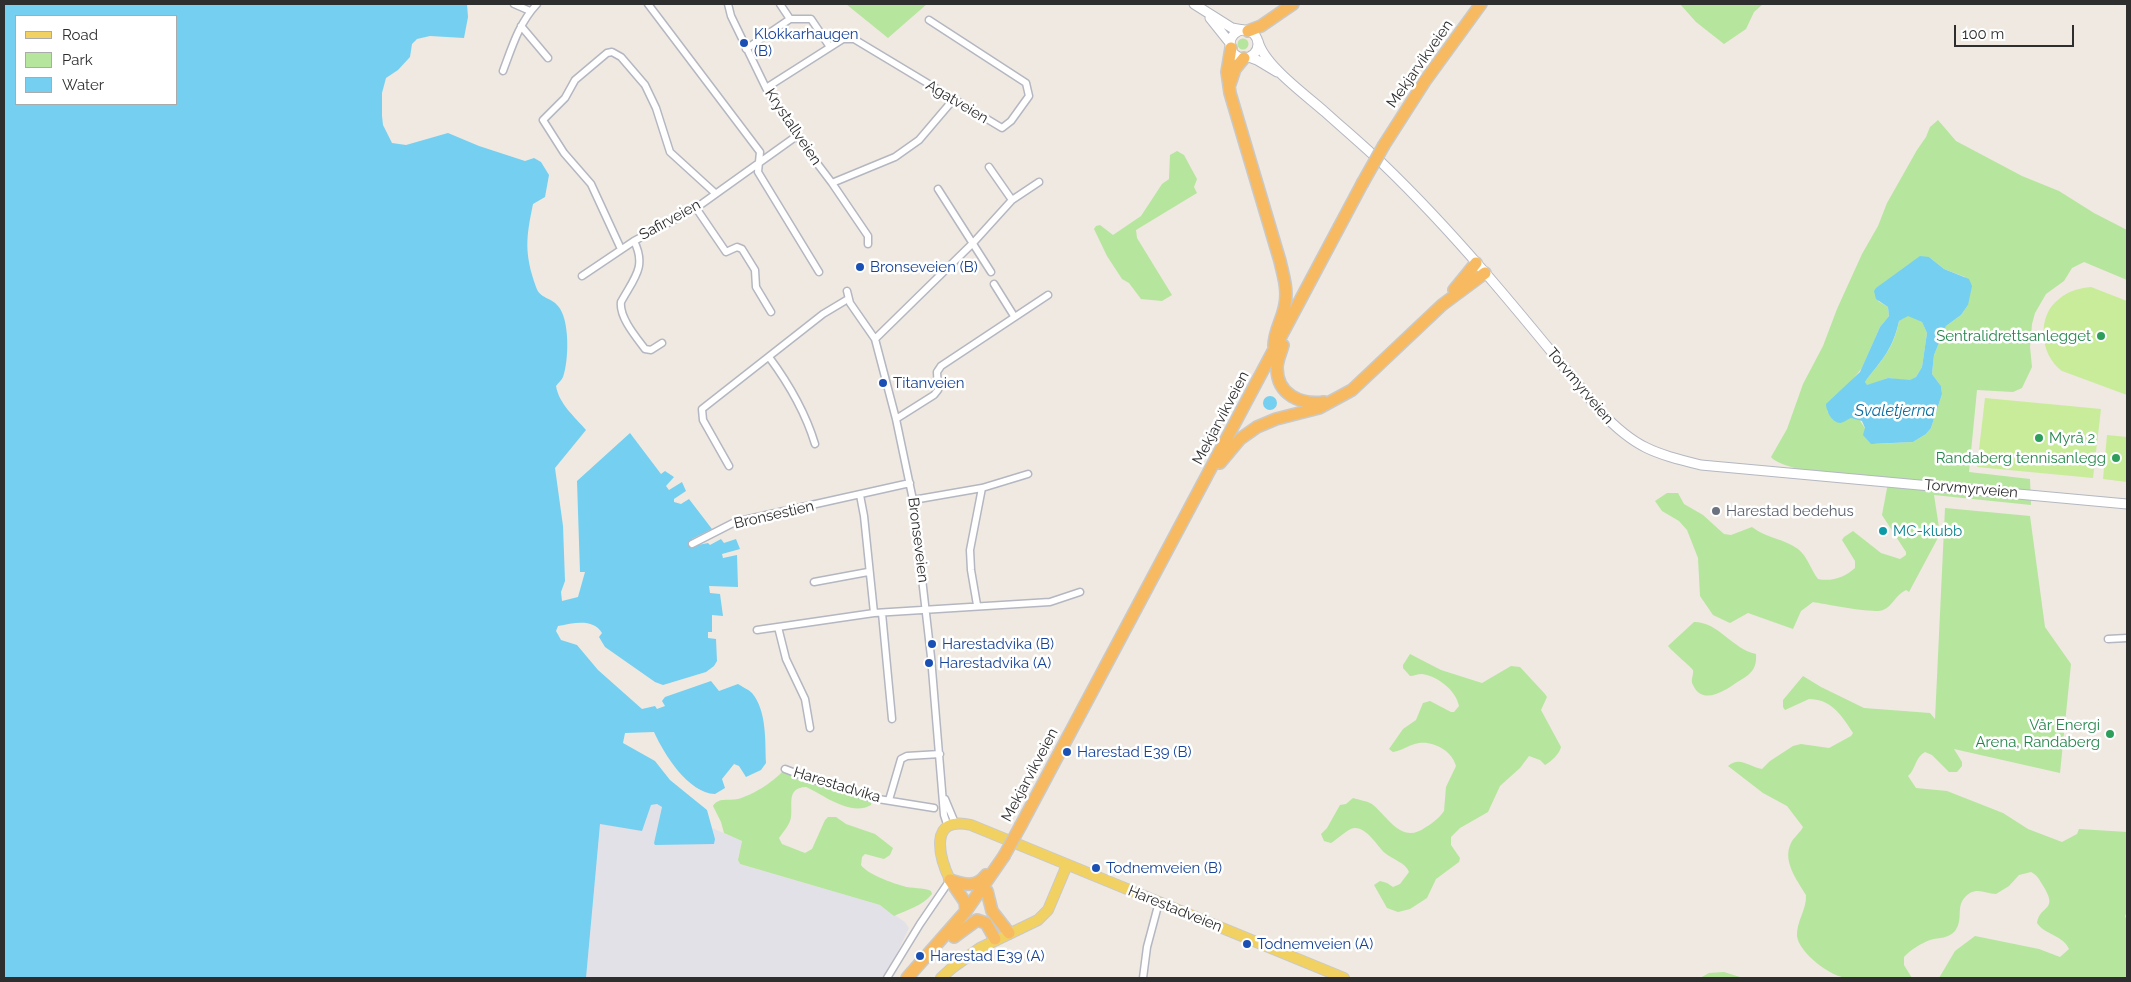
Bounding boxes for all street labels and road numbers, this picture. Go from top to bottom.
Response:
street label: Mekjarvikveien [1383,17,1457,111]
street label: Agatveien [923,76,991,128]
street label: Krystallveien [761,85,825,169]
street label: Safirveien [636,196,704,244]
street label: Torvmyrveien [1543,344,1617,428]
street label: Mekjarvikveien [1189,368,1253,468]
street label: Torvmyrveien [1923,476,2019,502]
street label: Bronseveien [904,496,932,584]
street label: Bronsestien [732,497,816,533]
street label: Mekjarvikveien [998,725,1062,825]
street label: Harestadvika [791,763,883,807]
street label: Harestadveien [1125,882,1225,936]

